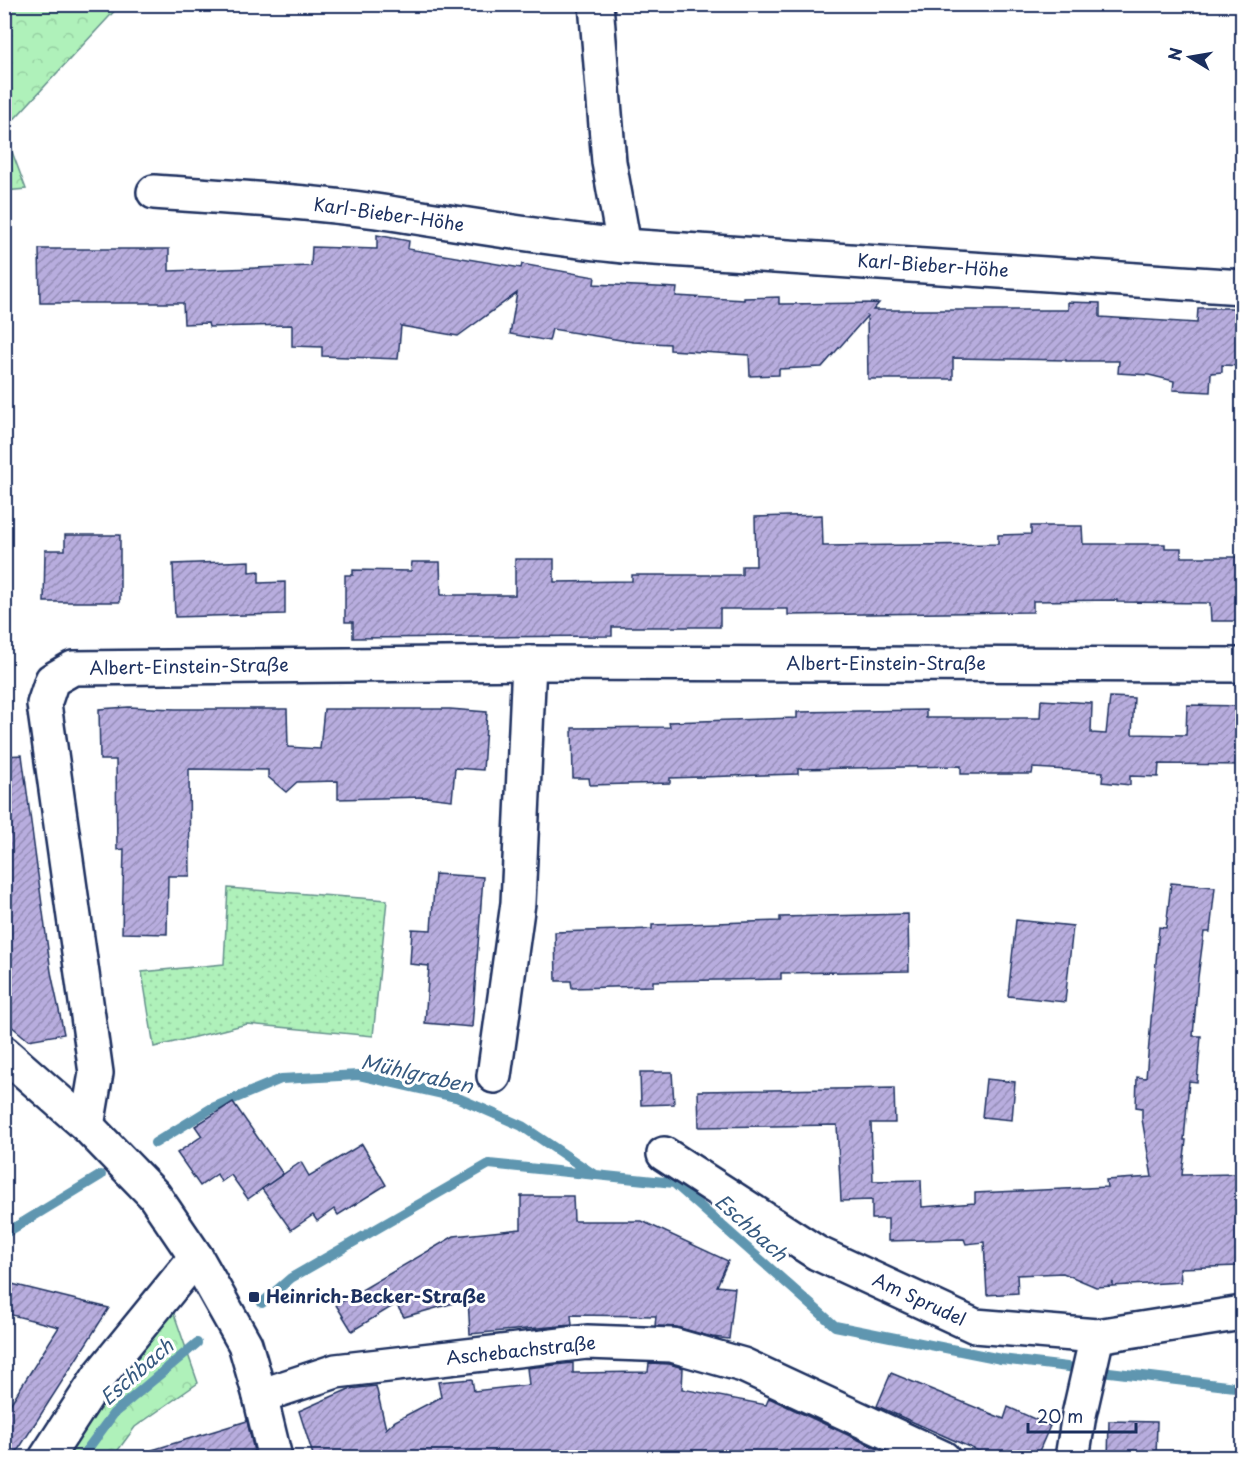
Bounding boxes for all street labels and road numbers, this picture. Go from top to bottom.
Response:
street label: Karl-Bieber-Höhe [312,190,466,237]
street label: Karl-Bieber-Höhe [856,246,1010,283]
street label: Albert-Einstein-Straße [786,649,986,676]
street label: Albert-Einstein-Straße [89,650,289,681]
street label: Am Sprudel [869,1265,971,1332]
street label: Aschebachstraße [445,1328,597,1371]

